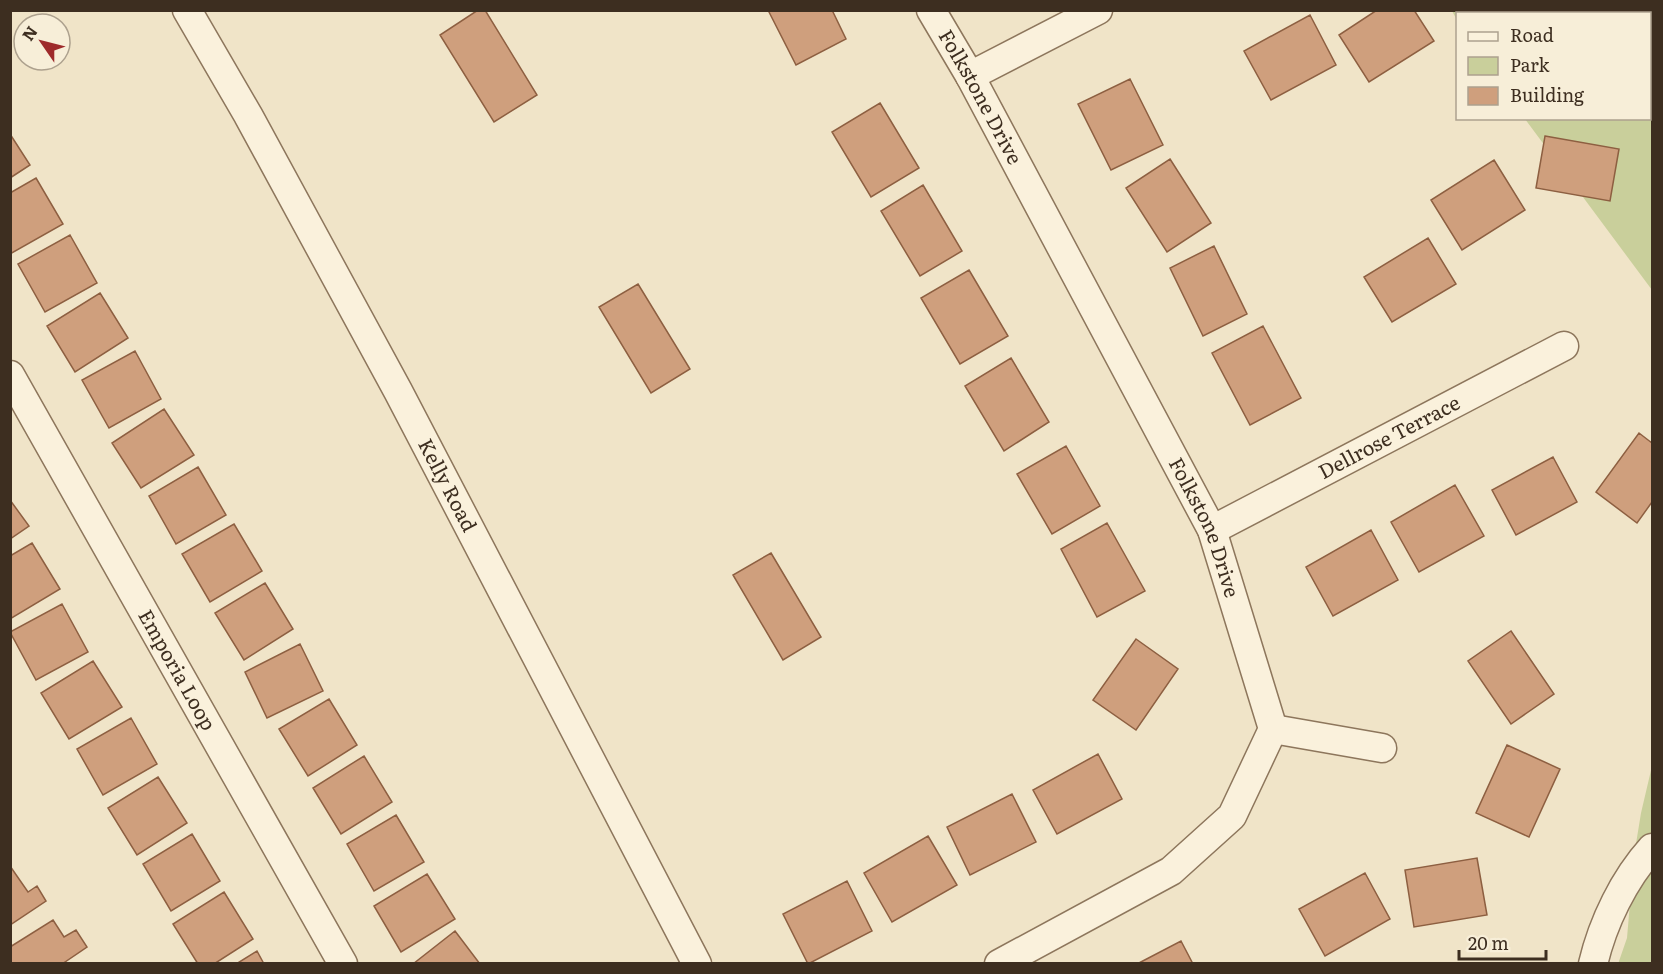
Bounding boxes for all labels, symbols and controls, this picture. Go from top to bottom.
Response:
north arrow [12,12,72,72]
legend [1456,12,1651,120]
text: N [15,20,43,45]
text: Road [1510,21,1554,48]
street label: Folkstone Drive [932,23,1031,169]
text: Park [1510,51,1551,78]
text: Building [1510,81,1585,108]
street label: Dellrose Terrace [1312,386,1465,485]
street label: Kelly Road [412,432,486,536]
street label: Folkstone Drive [1163,451,1249,601]
street label: Emporia Loop [132,603,225,735]
scale bar [1459,923,1546,961]
text: 20 m [1468,929,1509,956]

